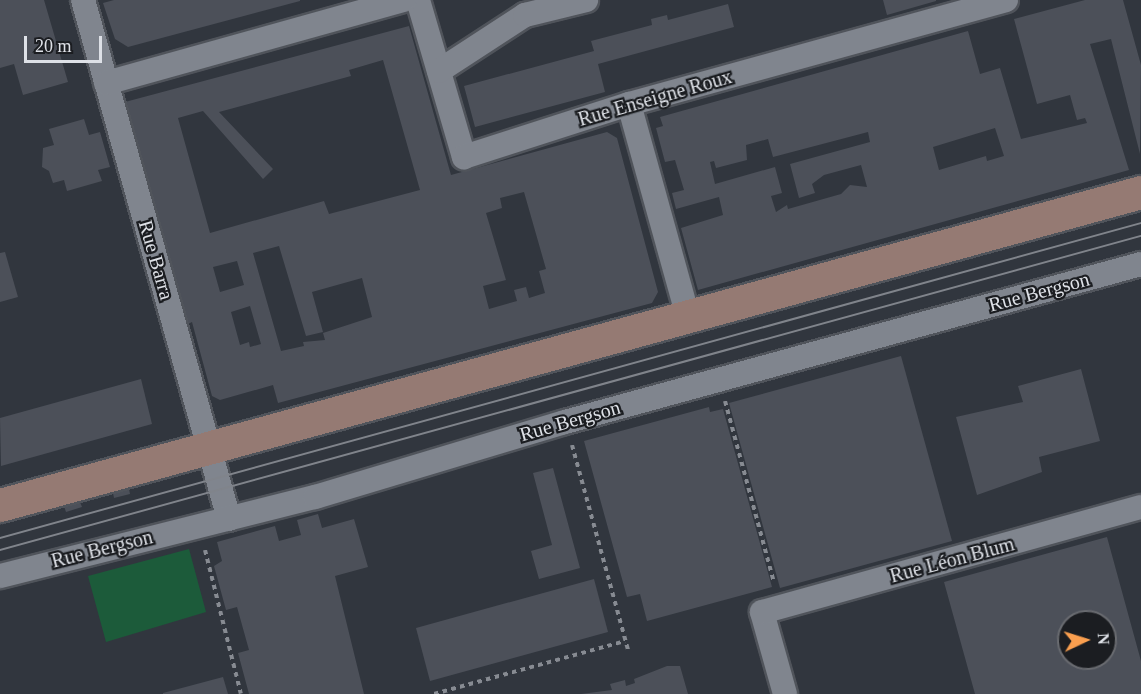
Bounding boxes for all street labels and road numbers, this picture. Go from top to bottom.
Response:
street label: Rue Enseigne Roux [575,65,735,131]
street label: Rue Barra [133,217,179,303]
street label: Rue Bergson [986,267,1092,317]
street label: Rue Bergson [517,395,623,447]
street label: Rue Bergson [49,525,155,573]
street label: Rue Léon Blum [887,532,1017,588]

